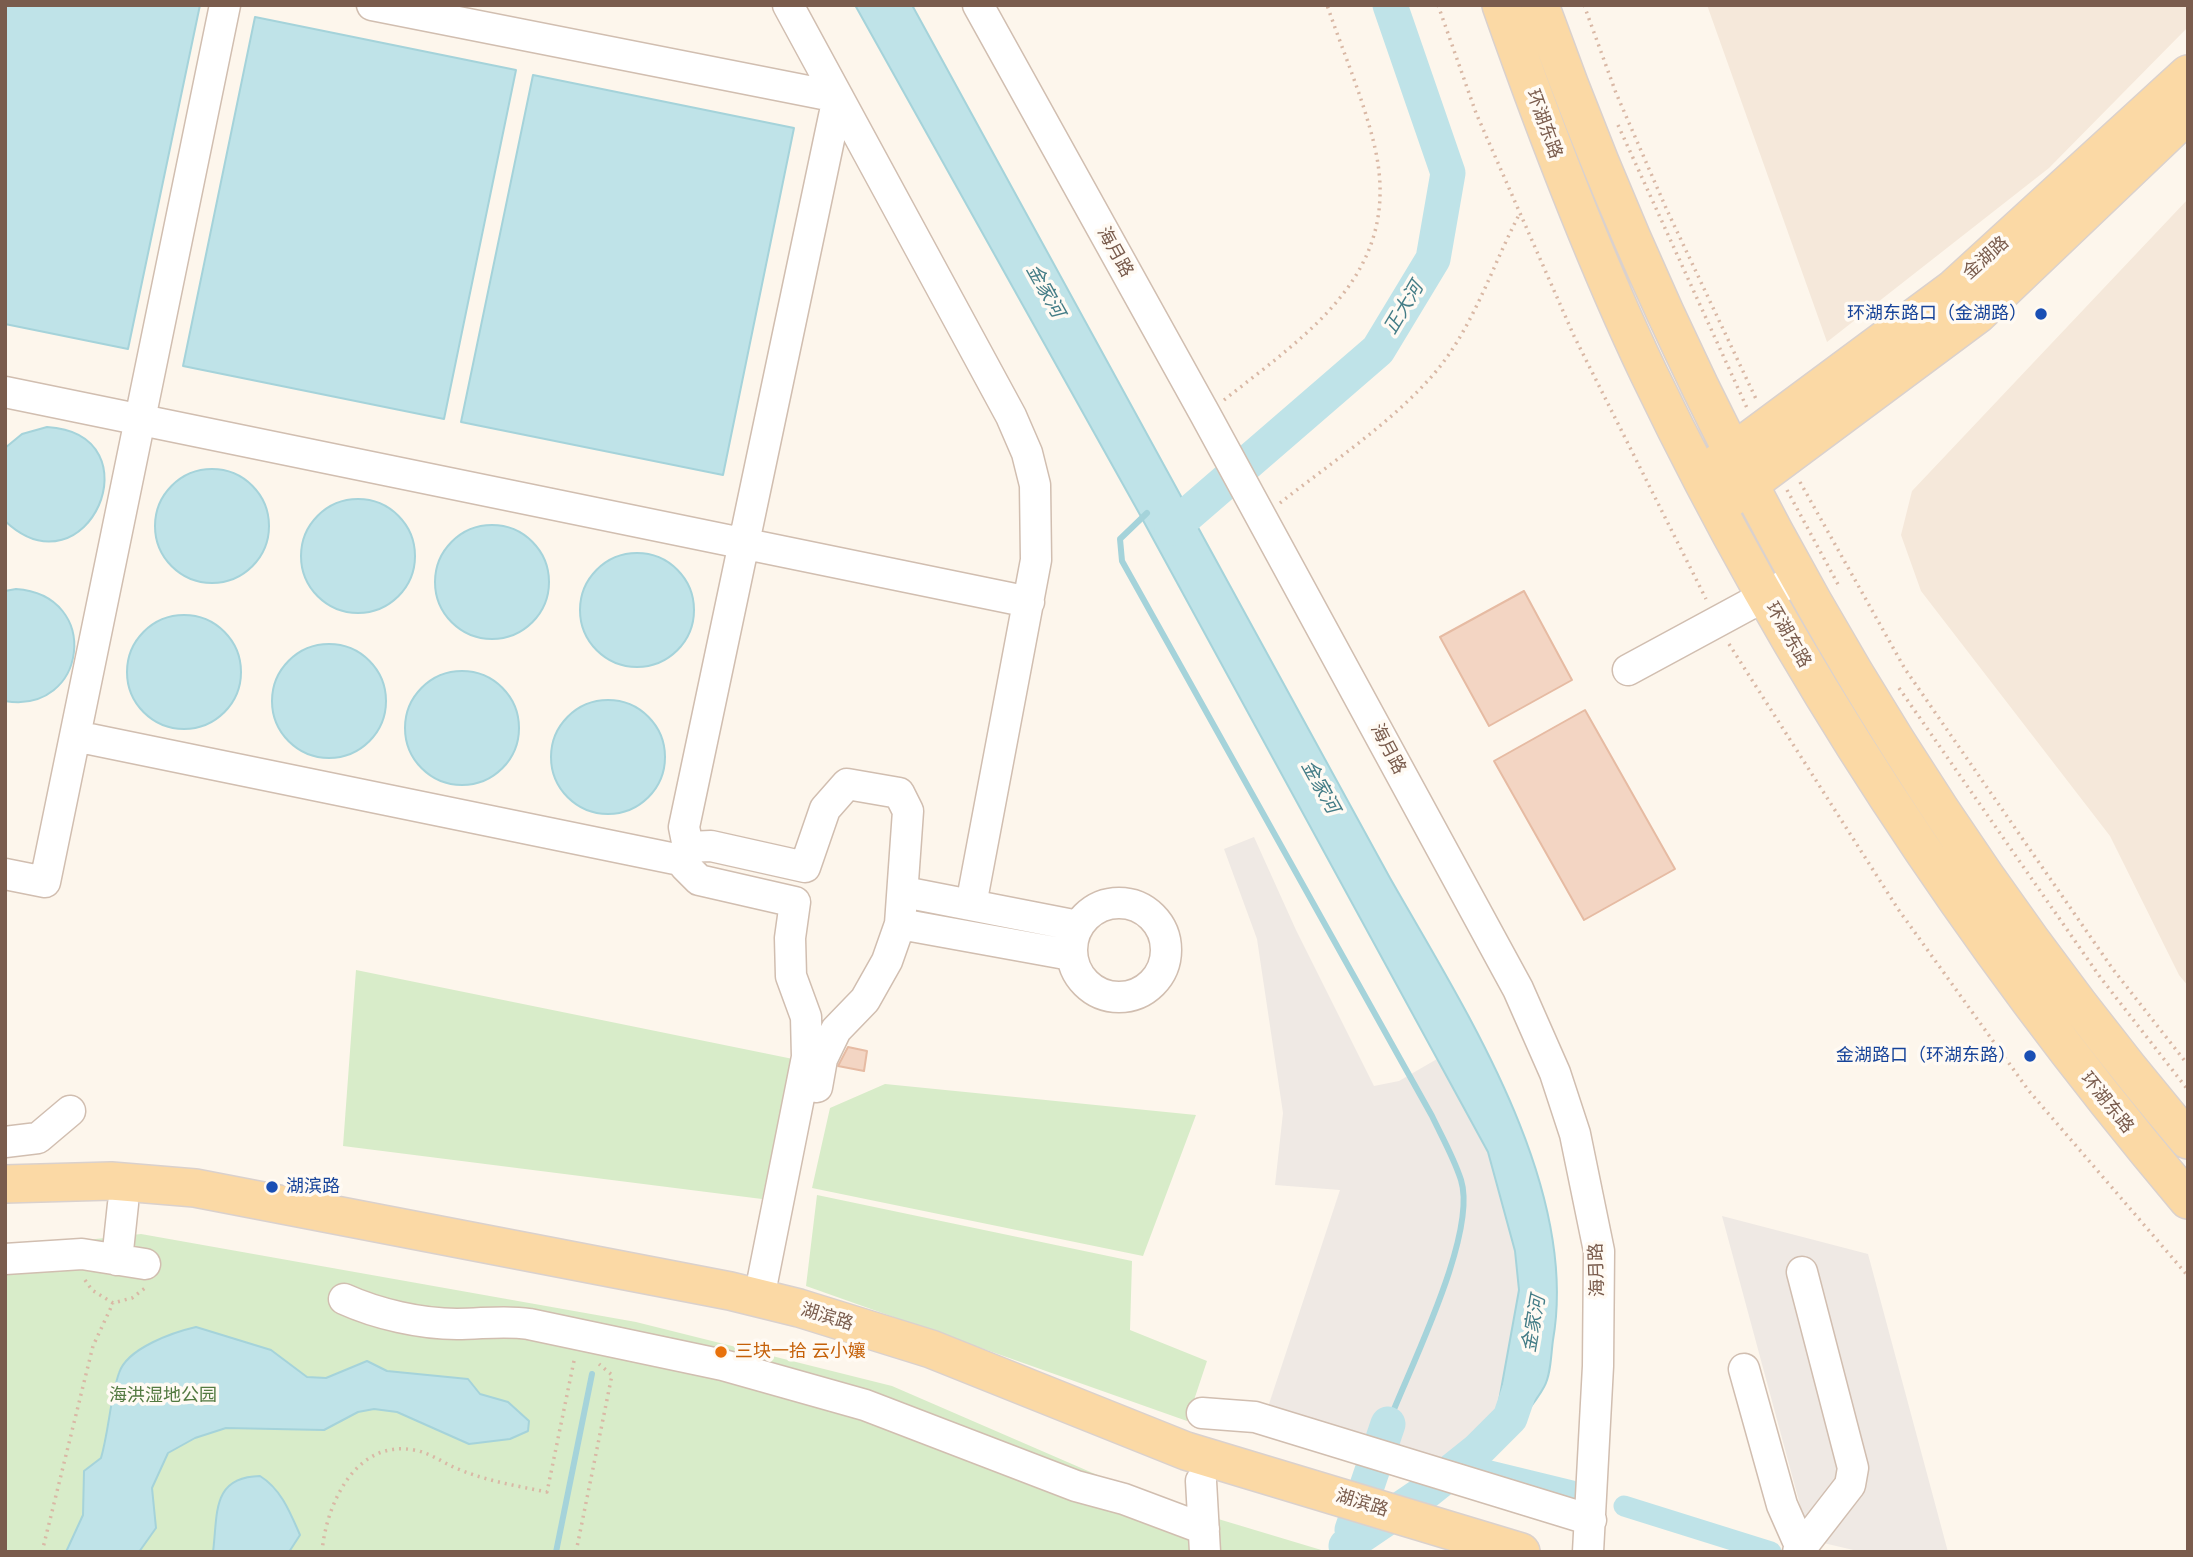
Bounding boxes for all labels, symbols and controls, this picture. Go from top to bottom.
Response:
street label: 环湖东路 [1522,86,1566,162]
street label: 海月路 [1092,223,1138,281]
street label: 金湖路 [1959,232,2013,284]
water label: 金家河 [1021,261,1069,321]
water label: 正大河 [1380,278,1428,338]
place label: 环湖东路口（金湖路） [1847,303,2027,325]
marker: 环湖东路口（金湖路） [2033,306,2049,322]
street label: 环湖东路 [1761,598,1815,672]
street label: 海月路 [1366,720,1410,778]
water label: 金家河 [1296,757,1344,817]
place label: 金湖路口（环湖东路） [1836,1045,2016,1067]
marker: 金湖路口（环湖东路） [2022,1048,2038,1064]
street label: 环湖东路 [2076,1068,2138,1138]
place label: 湖滨路 [286,1176,340,1198]
marker: 湖滨路 [264,1179,280,1195]
street label: 海月路 [1585,1243,1609,1297]
water label: 金家河 [1518,1294,1550,1354]
street label: 湖滨路 [798,1299,856,1335]
place label: 三块一拾 云小孃 [735,1341,866,1363]
marker: 三块一拾 云小孃 [713,1344,729,1360]
park label: 海洪湿地公园 [109,1385,217,1407]
street label: 湖滨路 [1333,1485,1391,1521]

